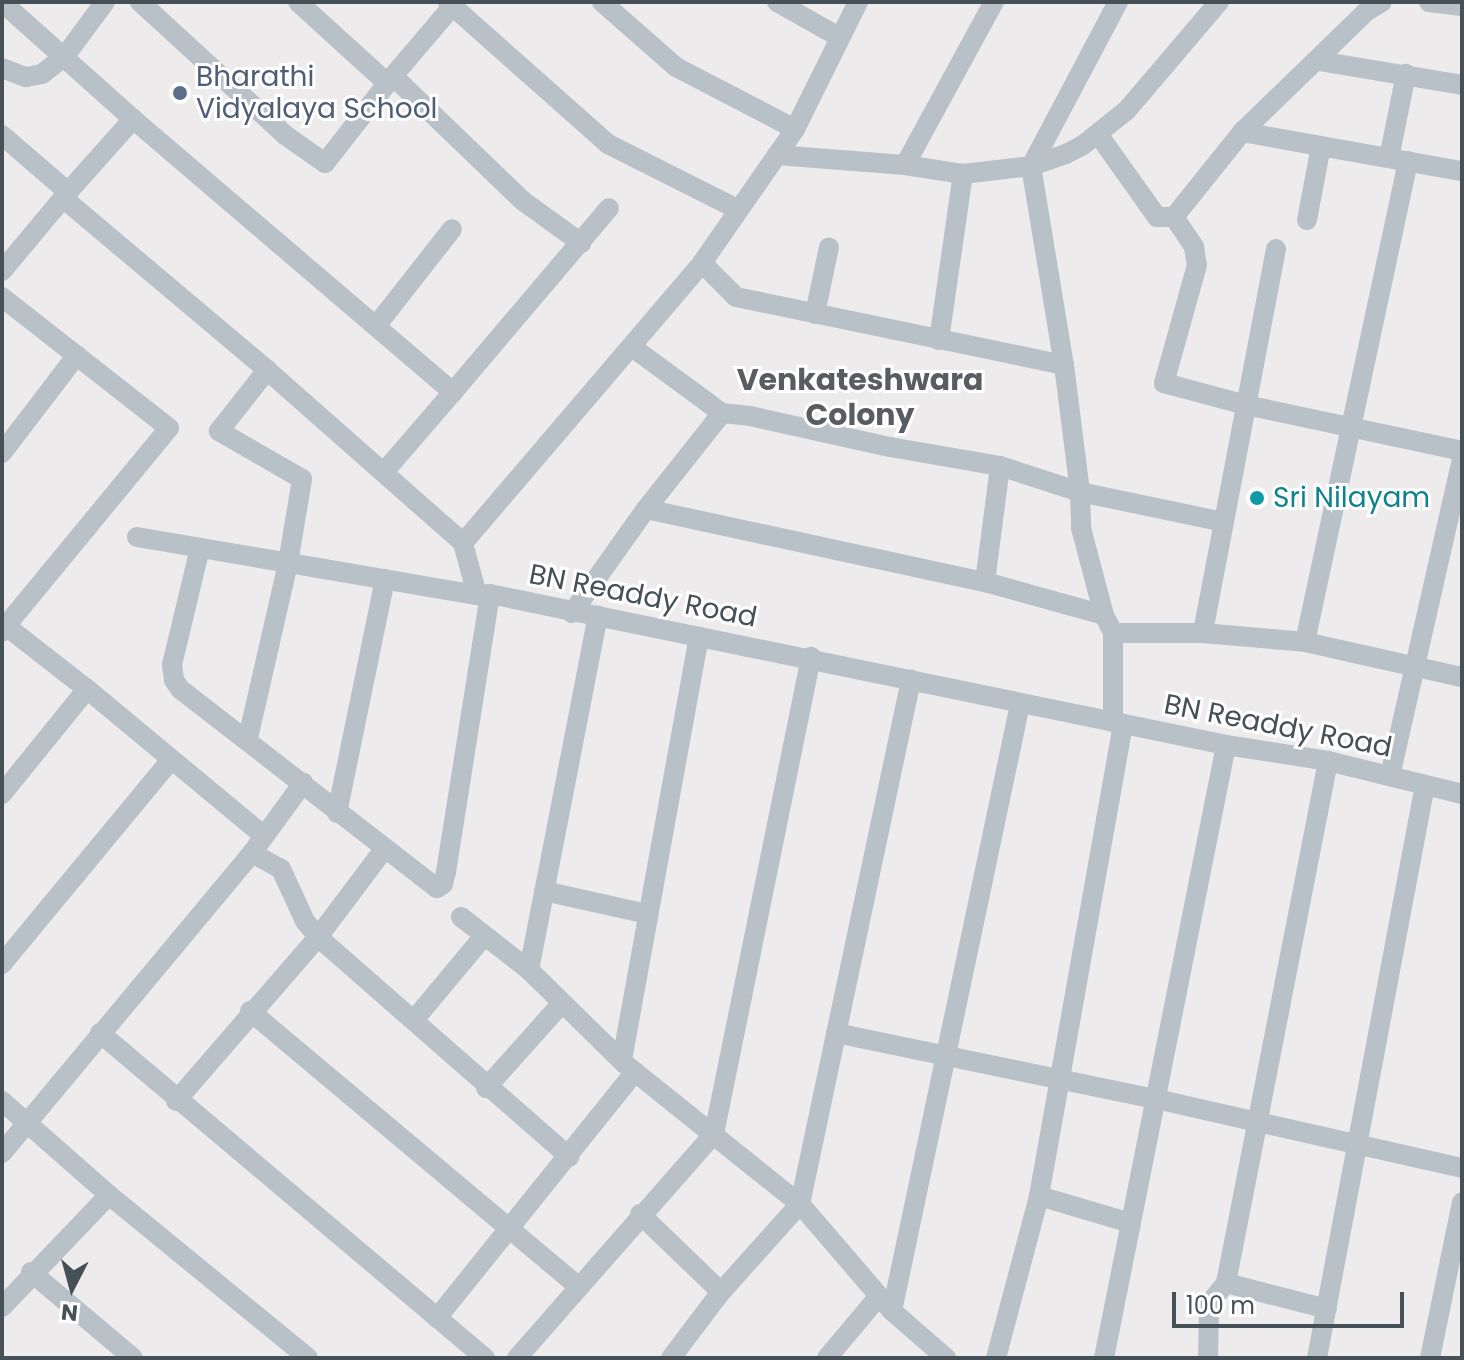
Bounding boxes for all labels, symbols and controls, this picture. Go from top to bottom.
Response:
place label: Bharathi Vidyalaya School [196,60,437,126]
marker: Bharathi Vidyalaya School [171,84,189,102]
district label: Venkateshwara Colony [737,362,983,432]
place label: Sri Nilayam [1273,481,1430,515]
marker: Sri Nilayam [1248,489,1266,507]
street label: BN Readdy Road [526,557,760,635]
street label: BN Readdy Road [1161,687,1395,765]
north arrow [32,1248,112,1328]
scale bar [1176,1276,1408,1326]
text: 100 m [1186,1289,1255,1322]
text: N [60,1296,79,1329]

